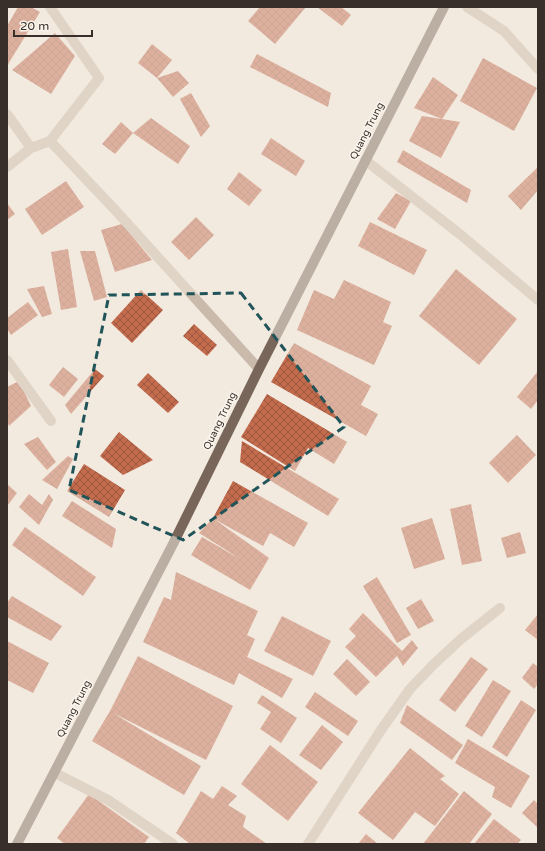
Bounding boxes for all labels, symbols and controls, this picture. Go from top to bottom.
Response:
scale bar [14,12,92,38]
text: 20 m [20,19,49,33]
street label: Quang Trung [347,100,387,162]
street label: Quang Trung [201,390,239,452]
street label: Quang Trung [54,678,94,740]

